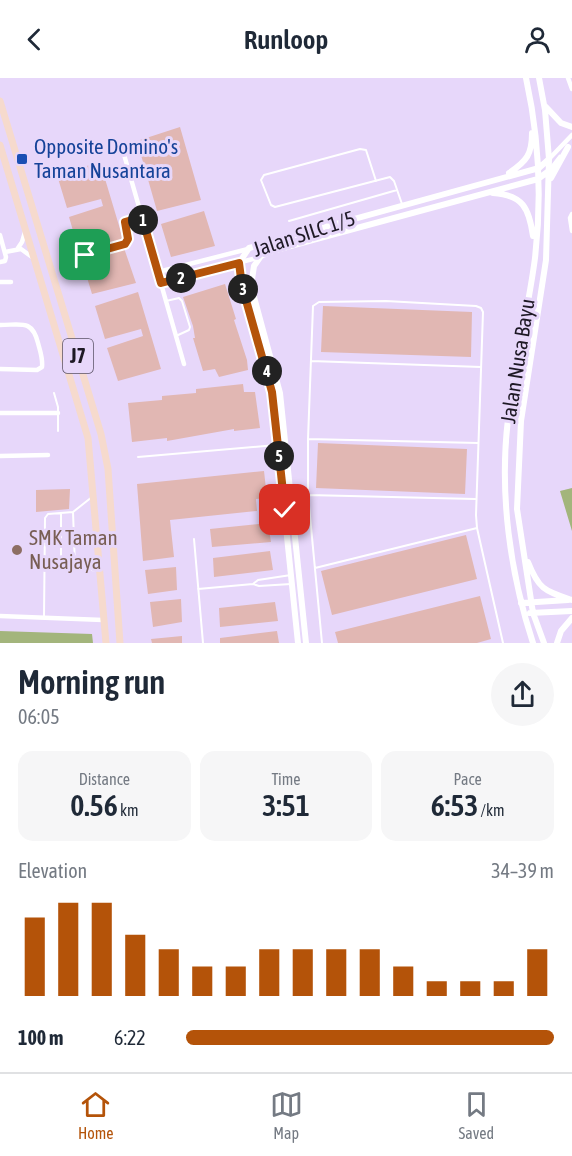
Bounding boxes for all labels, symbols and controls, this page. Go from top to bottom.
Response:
icon: back [18,23,51,56]
icon: person [521,23,554,56]
text: Runloop [244,24,328,55]
place label: Opposite Domino's Taman Nusantara [34,134,178,182]
marker: Opposite Domino's Taman Nusantara [15,152,29,166]
pin: 1 [128,205,158,235]
street label: Jalan SILC 1/5 [250,205,358,261]
text: 1 [139,211,147,229]
pin [59,229,110,280]
icon: arrive [68,238,101,271]
pin: 2 [166,263,196,293]
text: 2 [177,269,185,287]
pin: 3 [228,274,258,304]
text: 3 [239,280,247,298]
street label: Jalan Nusa Bayu [495,297,539,425]
road number: J7 [63,339,93,373]
pin: 4 [252,356,282,386]
text: 4 [263,362,271,380]
pin: 5 [264,441,294,471]
text: 5 [275,447,283,465]
pin [259,484,310,535]
icon: check [268,493,301,526]
place label: SMK Taman Nusajaya [29,525,118,573]
marker: SMK Taman Nusajaya [10,543,24,557]
text: Morning run [18,663,165,701]
button: share [491,663,554,726]
text: 06:05 [18,705,60,728]
text: Distance [79,770,130,788]
text: Time [271,770,301,788]
text: Pace [454,770,482,788]
text: 0.56 [70,788,118,822]
text: 3:51 [262,788,310,822]
text: 6:53 [431,788,478,822]
text: km [118,801,139,819]
text: /km [478,801,505,819]
text: Elevation [18,859,87,882]
text: 34–39 m [491,859,554,882]
text: 100 m [18,1026,63,1049]
text: 6:22 [114,1026,146,1049]
tab: Home [78,1088,114,1142]
tab: Map [270,1088,303,1142]
tab: Saved [459,1088,494,1142]

